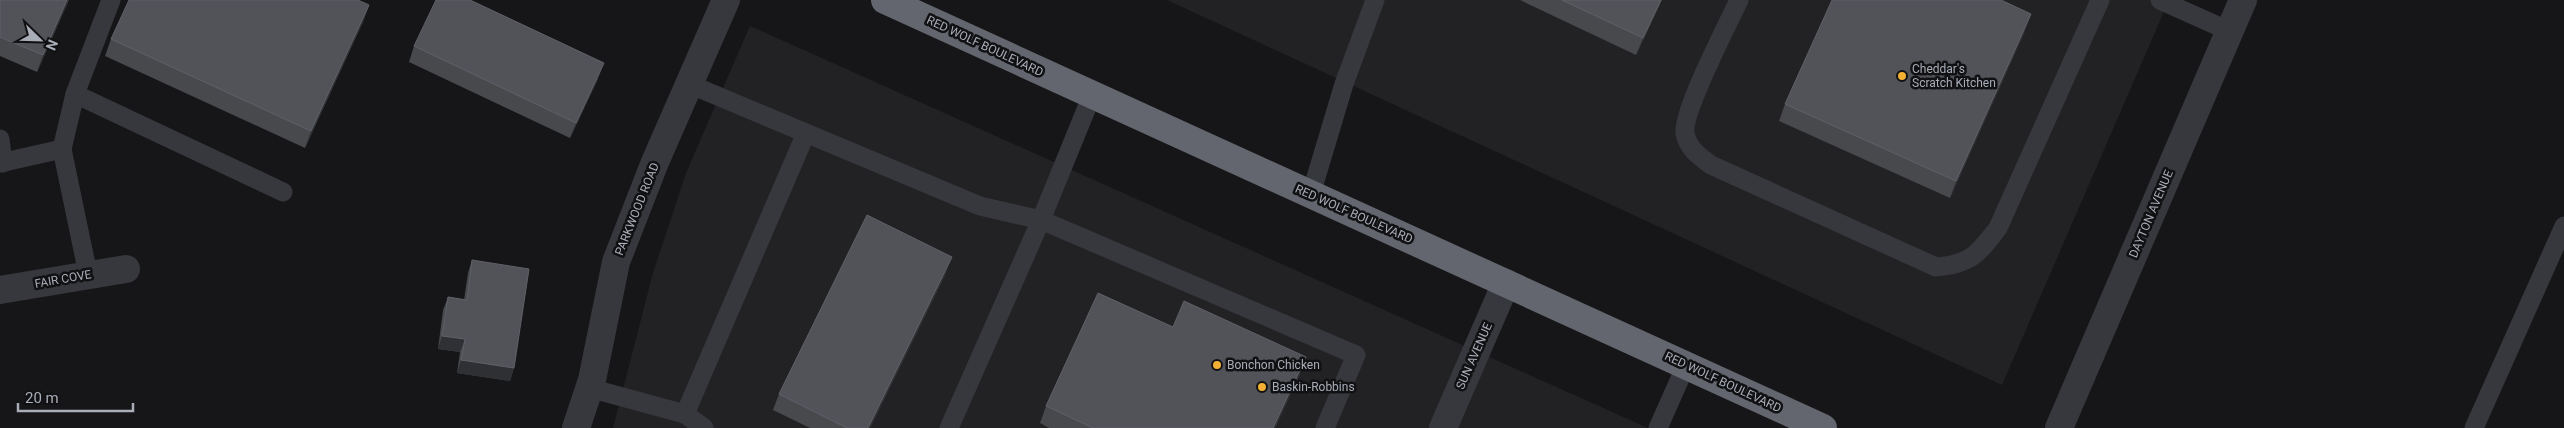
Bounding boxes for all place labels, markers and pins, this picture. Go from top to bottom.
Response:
place label: Cheddar's Scratch Kitchen [1912,62,1996,90]
marker: Cheddar's Scratch Kitchen [1896,70,1908,82]
place label: Bonchon Chicken [1227,358,1320,372]
marker: Bonchon Chicken [1211,359,1223,371]
place label: Baskin-Robbins [1272,380,1355,394]
marker: Baskin-Robbins [1256,381,1268,393]

